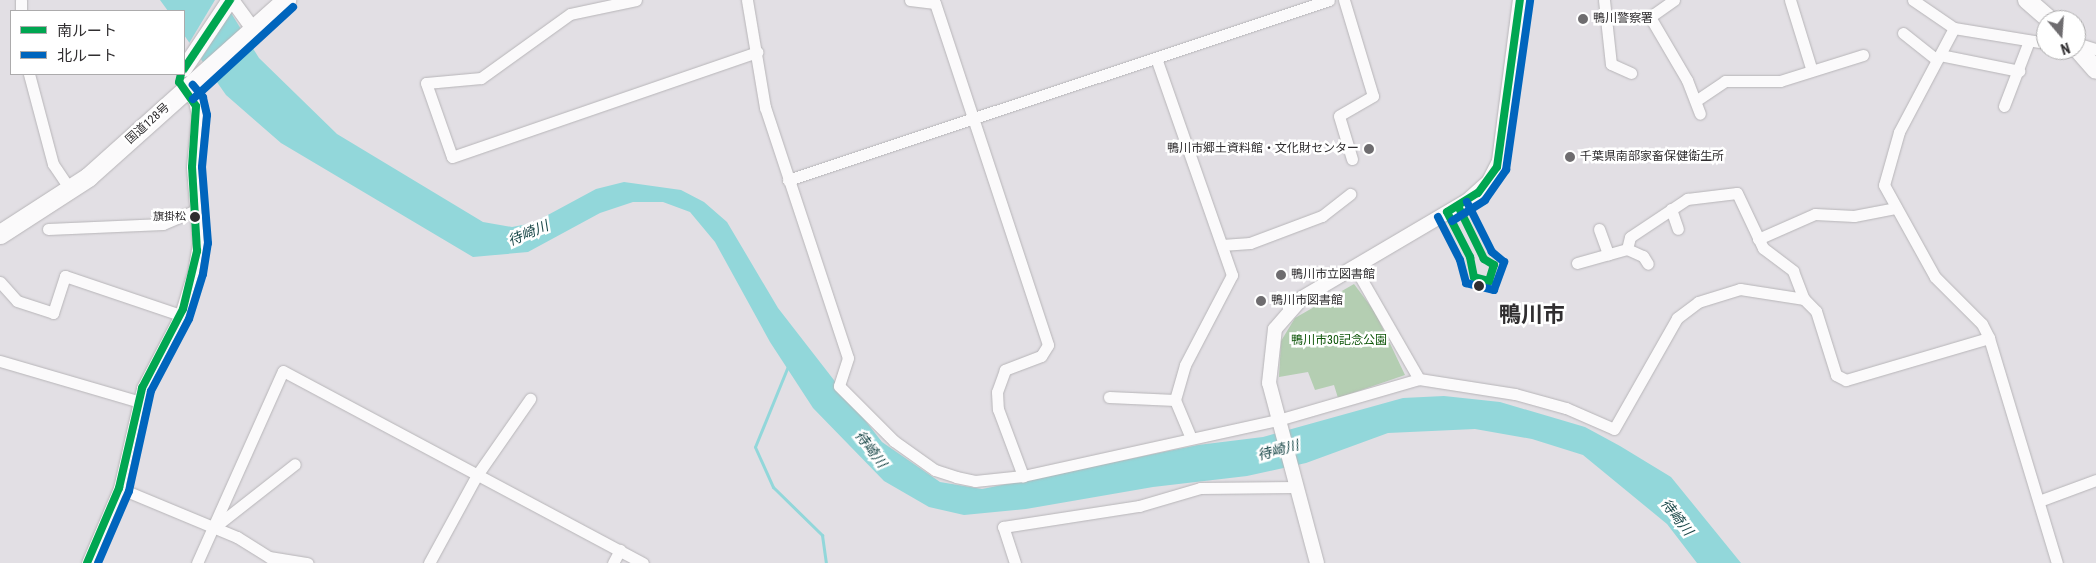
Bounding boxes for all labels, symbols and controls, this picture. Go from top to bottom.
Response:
legend [10,10,185,75]
north arrow [2036,10,2086,60]
place label: 鴨川警察署 [1593,12,1653,26]
marker: 鴨川警察署 [1577,13,1589,25]
text: 南ルート [57,22,117,40]
text: N [2059,39,2072,57]
text: 北ルート [57,47,117,65]
street label: 国道128号 [123,101,173,147]
place label: 鴨川市郷土資料館・文化財センター [1167,142,1359,156]
marker: 鴨川市郷土資料館・文化財センター [1363,143,1375,155]
place label: 千葉県南部家畜保健衛生所 [1580,150,1724,164]
marker: 千葉県南部家畜保健衛生所 [1564,151,1576,163]
place label: 旗掛松 [153,210,186,224]
marker: 旗掛松 [190,212,200,222]
water label: 待崎川 [505,217,551,249]
place label: 鴨川市立図書館 [1291,268,1375,282]
marker: 鴨川市立図書館 [1275,269,1287,281]
unlabelled marker [1474,281,1484,291]
place label: 鴨川市図書館 [1271,294,1343,308]
marker: 鴨川市図書館 [1255,295,1267,307]
district label: 鴨川市 [1499,302,1565,328]
park label: 鴨川市30記念公園 [1291,334,1387,348]
water label: 待崎川 [852,427,890,471]
water label: 待崎川 [1256,436,1300,464]
water label: 待崎川 [1657,495,1697,539]

